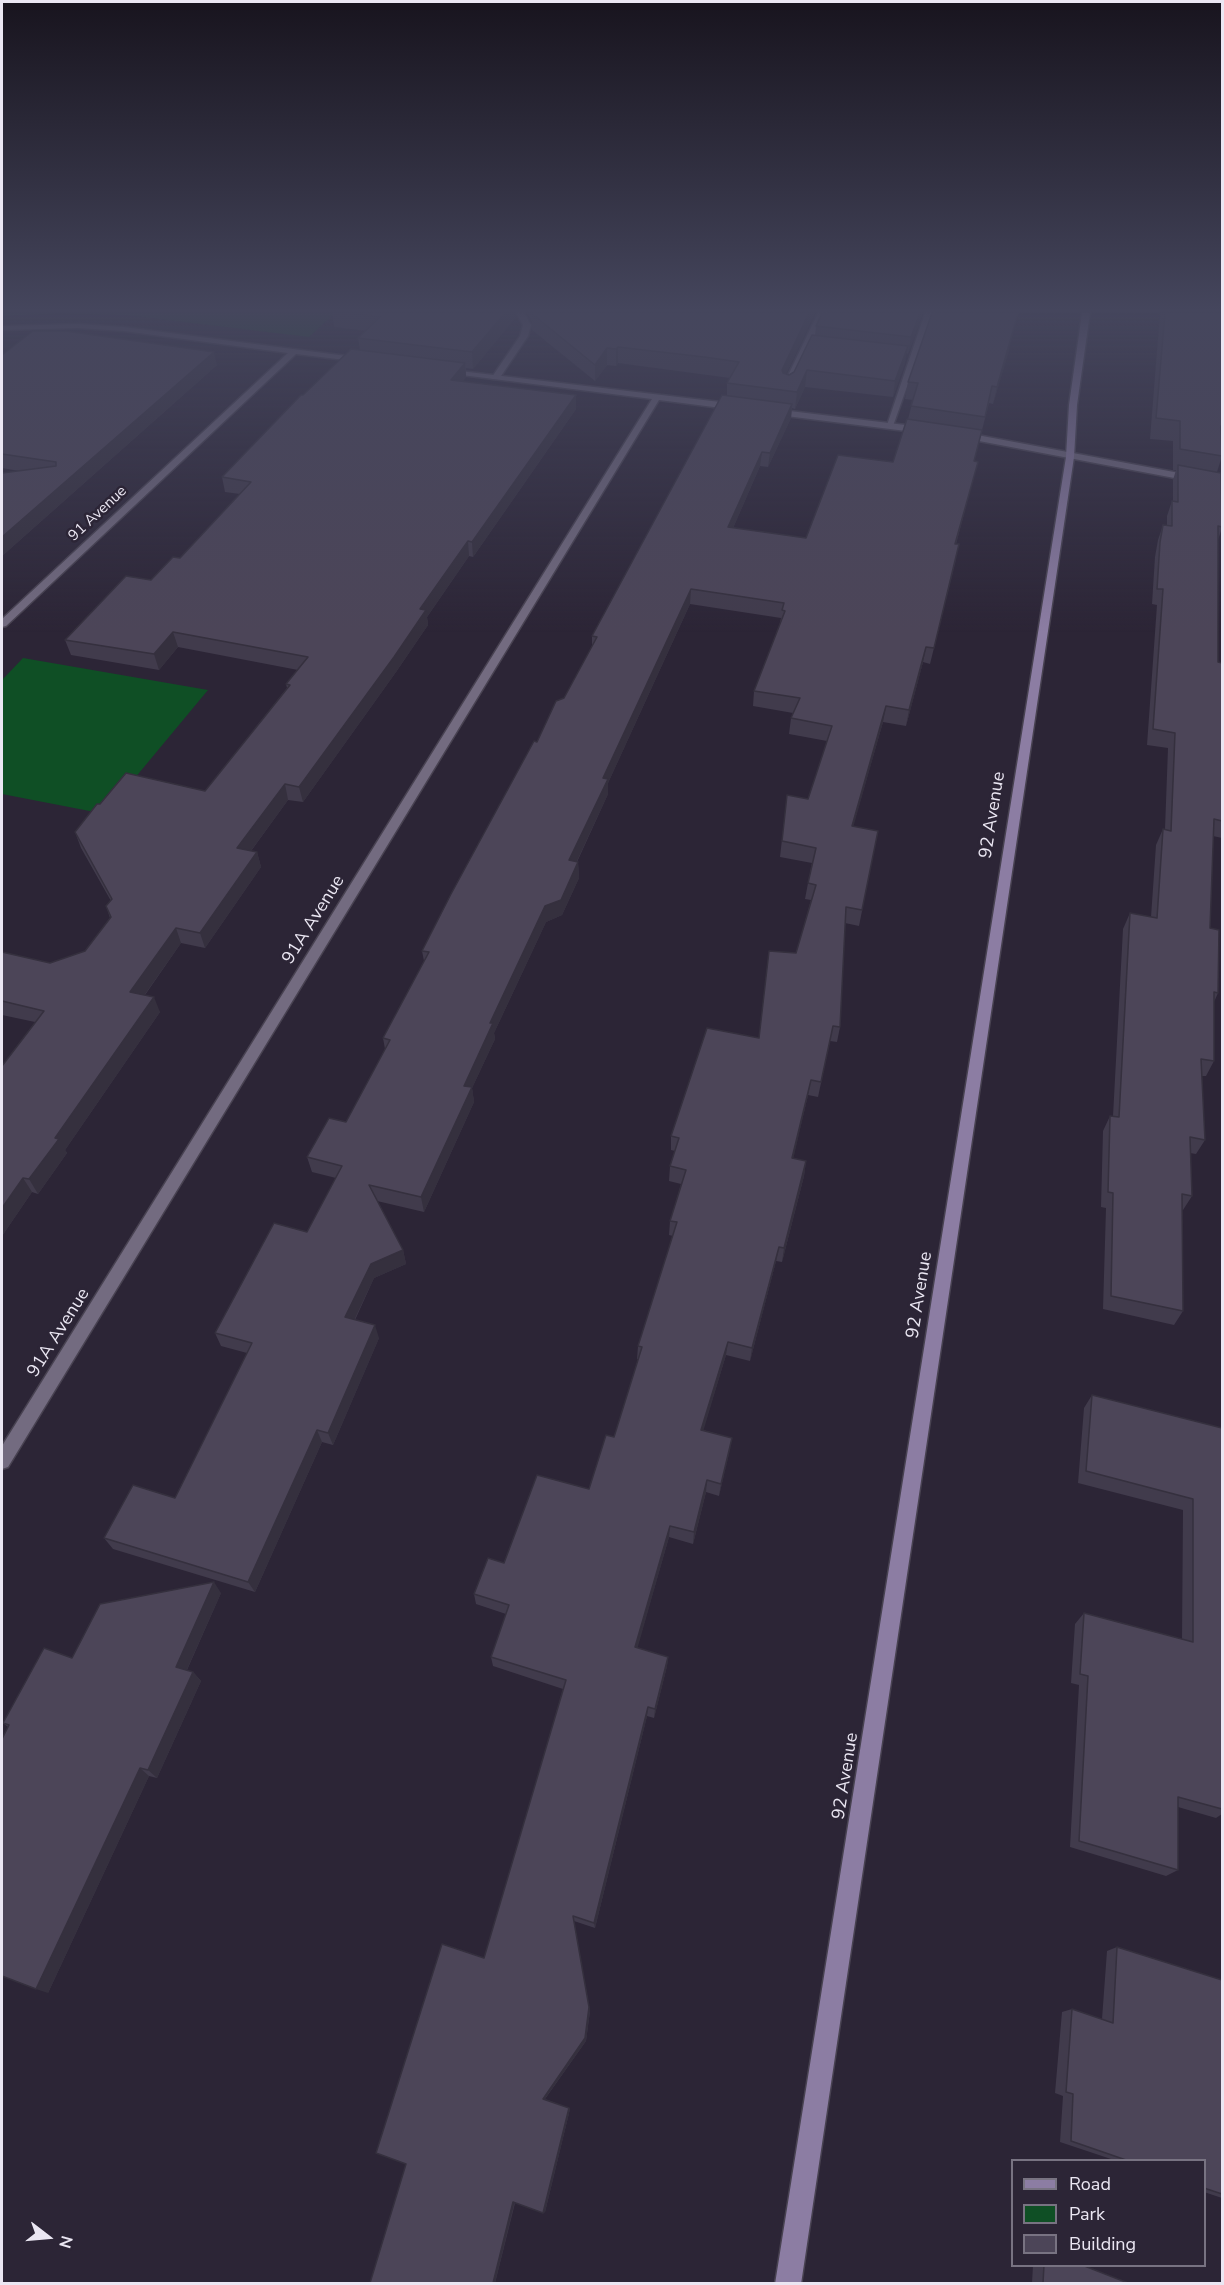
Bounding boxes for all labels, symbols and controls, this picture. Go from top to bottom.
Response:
street label: 91 Avenue [65,483,131,545]
street label: 92 Avenue [975,770,1011,860]
street label: 91A Avenue [278,872,350,968]
street label: 92 Avenue [902,1250,938,1340]
street label: 91A Avenue [23,1285,95,1381]
street label: 92 Avenue [828,1731,864,1821]
legend [1011,2159,1206,2267]
text: Road [1069,2172,1111,2196]
text: Park [1069,2202,1105,2226]
north arrow [18,2207,78,2267]
text: Building [1069,2232,1136,2256]
text: N [53,2233,78,2251]

